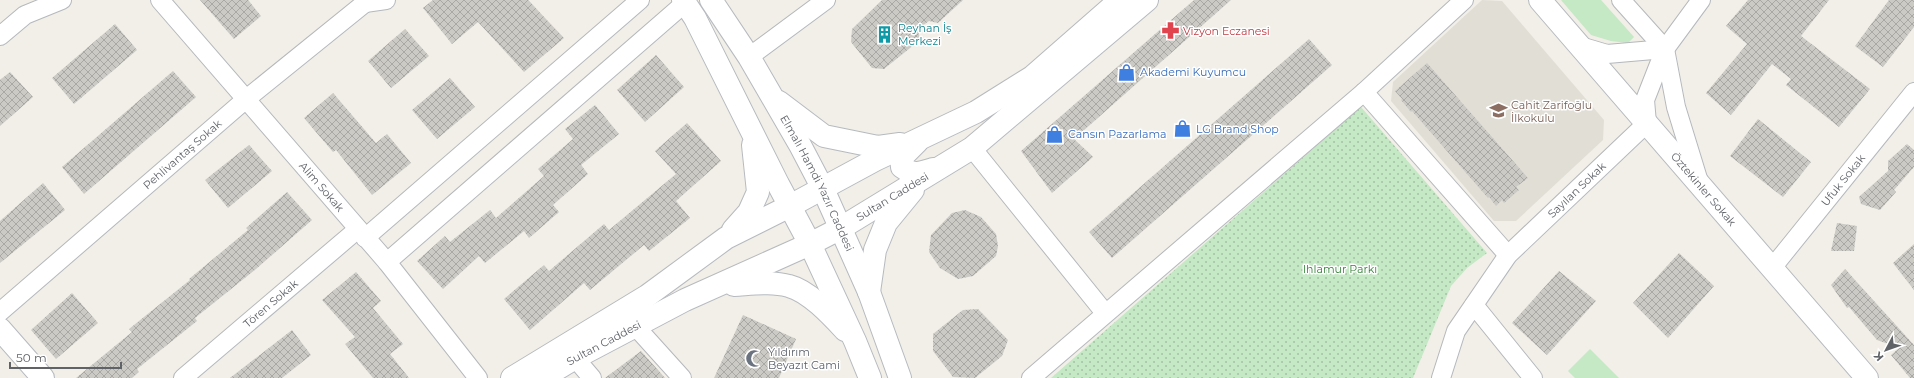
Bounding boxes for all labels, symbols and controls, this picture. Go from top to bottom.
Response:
place label: Reyhan İş Merkezi [898,21,952,48]
pharmacy icon: Vizyon Eczanesi [1160,21,1180,41]
building icon: Reyhan İş Merkezi [875,24,895,44]
place label: Vizyon Eczanesi [1183,24,1270,38]
shop icon: Akademi Kuyumcu [1117,62,1137,82]
place label: Akademi Kuyumcu [1140,65,1246,79]
place label: Cahit Zarifoğlu İlkokulu [1511,98,1592,125]
school or university icon: Cahit Zarifoğlu İlkokulu [1488,101,1508,121]
street label: Elmalı Hamdi Yazır Caddesi [777,112,857,253]
street label: Pehlivantaş Sokak [140,116,225,192]
shop icon: LG Brand Shop [1173,119,1193,139]
place label: LG Brand Shop [1196,122,1279,136]
shop icon: Cansın Pazarlama [1045,124,1065,144]
place label: Cansın Pazarlama [1068,127,1167,141]
street label: Öztekinler Sokak [1668,149,1740,229]
street label: Ufuk Sokak [1818,151,1868,209]
street label: Alim Sokak [296,159,347,215]
street label: Sayılan Sokak [1545,159,1609,221]
street label: Sultan Caddesi [854,169,931,224]
park label: Ihlamur Parkı [1303,262,1377,276]
street label: Tören Sokak [240,276,301,331]
street label: Sultan Caddesi [564,317,643,369]
north arrow [1866,330,1906,370]
scale bar [10,344,121,370]
place label: Yıldırım Beyazıt Cami [768,345,840,372]
mosque icon: Yıldırım Beyazıt Cami [745,348,765,368]
text: K [1870,348,1886,364]
text: 50 m [16,350,47,365]

